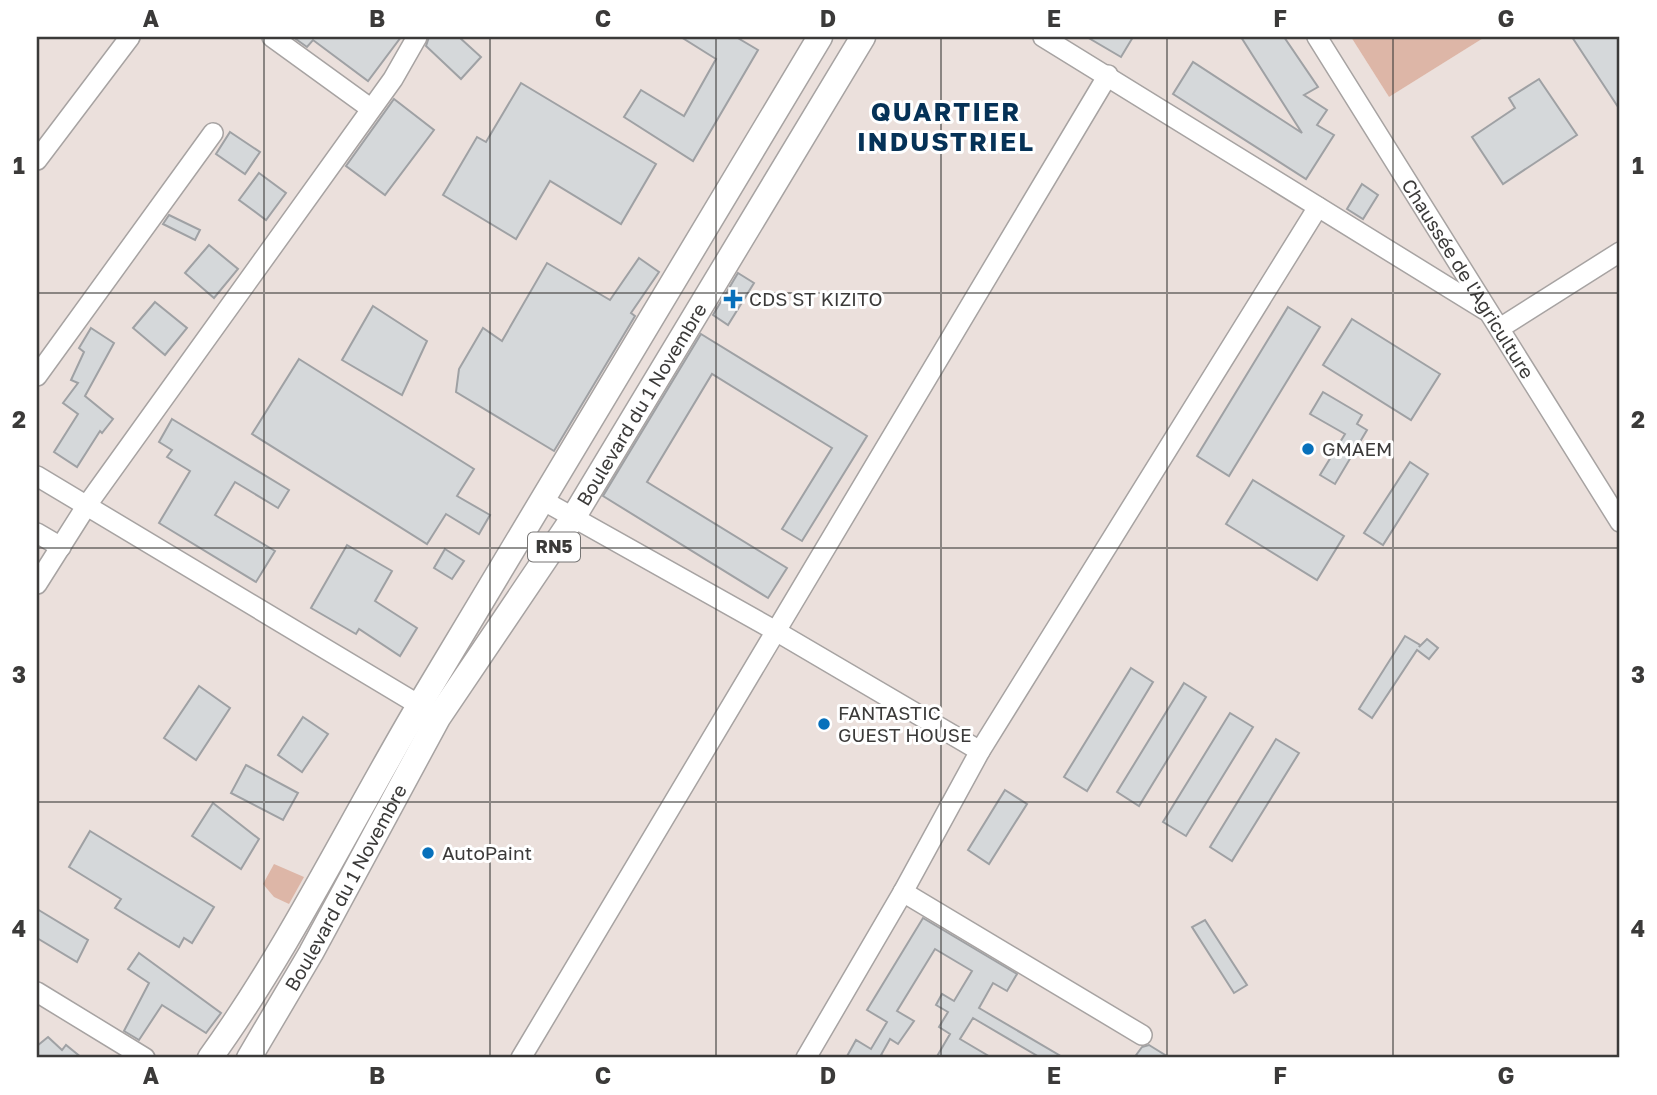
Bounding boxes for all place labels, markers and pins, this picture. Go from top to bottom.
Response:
place label: CDS ST KIZITO [749,287,883,310]
marker: CDS ST KIZITO [723,289,743,309]
place label: GMAEM [1322,437,1392,460]
marker: GMAEM [1300,441,1316,457]
place label: FANTASTIC GUEST HOUSE [838,701,971,746]
marker: FANTASTIC GUEST HOUSE [816,716,832,732]
place label: AutoPaint [442,841,532,864]
marker: AutoPaint [420,845,436,861]

